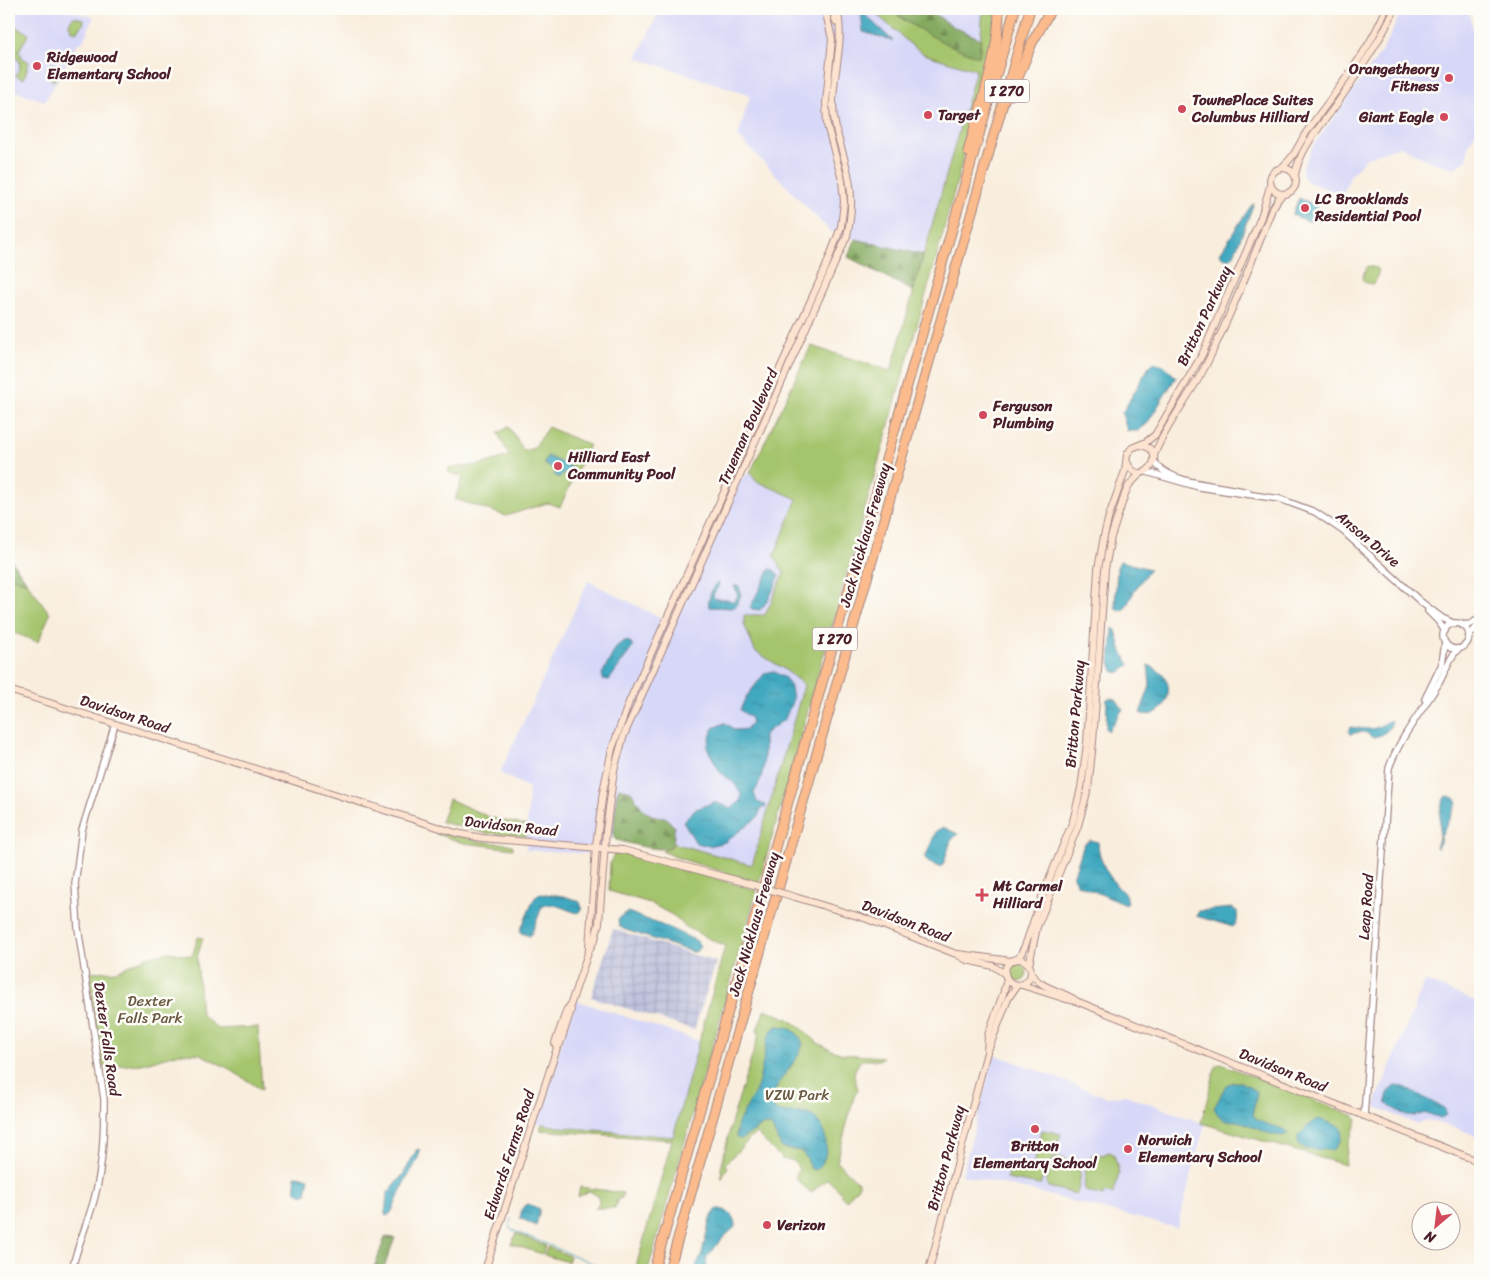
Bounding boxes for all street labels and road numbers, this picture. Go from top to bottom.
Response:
road number: I 270 [984,80,1030,102]
street label: Britton Parkway [1169,261,1239,370]
street label: Trueman Boulevard [711,364,786,489]
street label: Jack Nicklaus Freeway [832,460,898,611]
street label: Anson Drive [1329,503,1406,574]
road number: I 270 [812,628,858,650]
street label: Britton Parkway [1057,659,1093,769]
street label: Davidson Road [77,687,174,741]
street label: Davidson Road [463,808,560,844]
street label: Jack Nicklaus Freeway [721,849,787,1000]
street label: Leap Road [1351,872,1381,941]
street label: Davidson Road [858,892,955,950]
street label: Dexter Falls Road [86,980,128,1099]
street label: Davidson Road [1235,1040,1332,1100]
street label: Edwards Farms Road [476,1086,543,1223]
street label: Britton Parkway [919,1102,973,1214]

